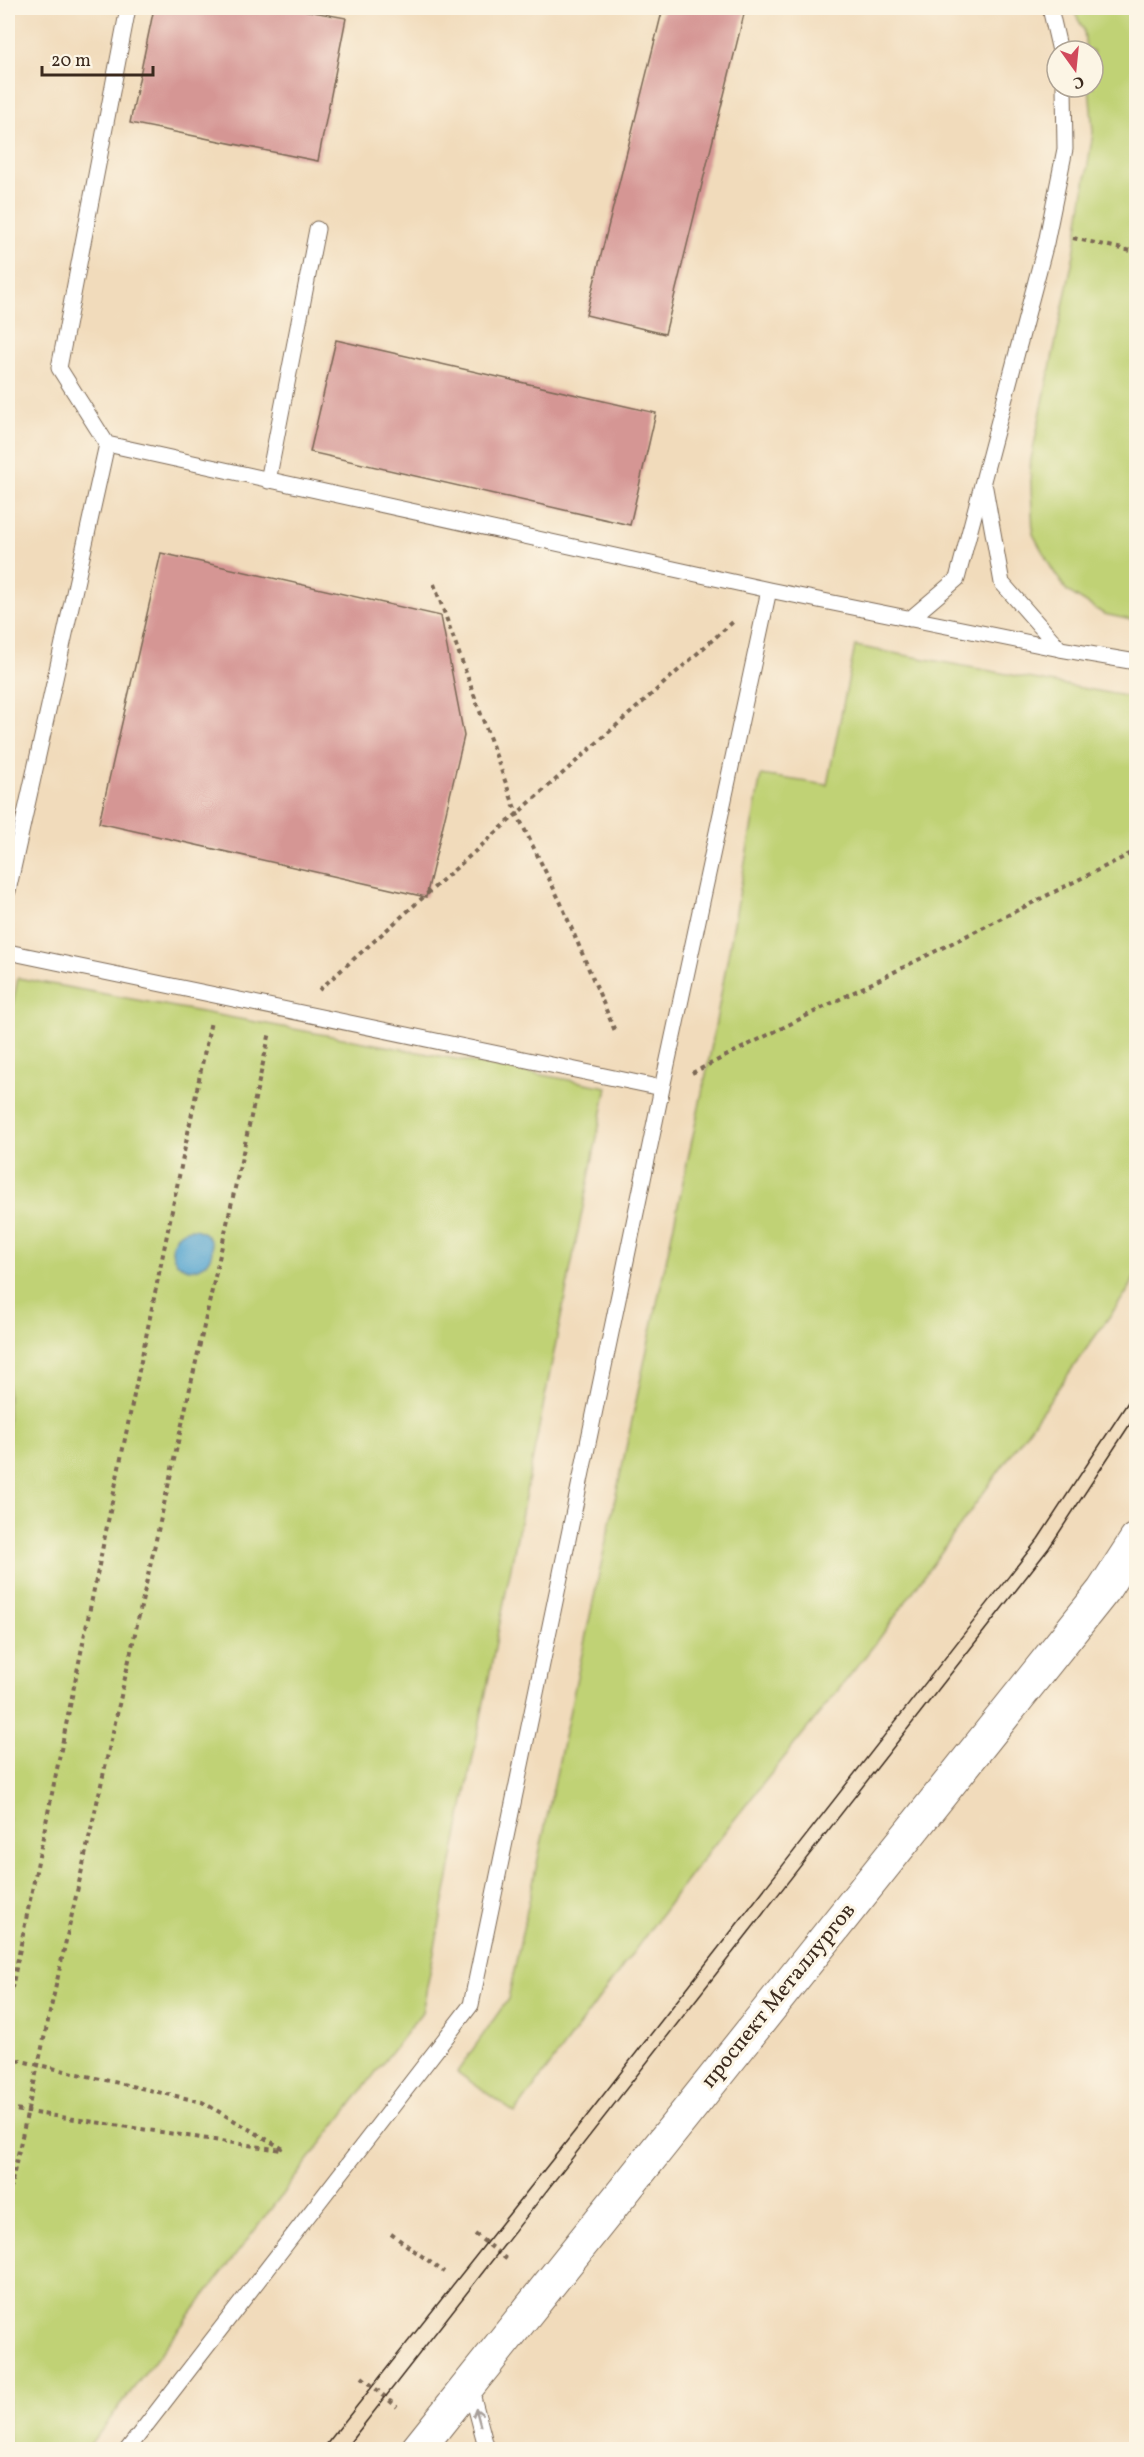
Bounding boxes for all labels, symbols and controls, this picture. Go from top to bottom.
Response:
scale bar [42,39,153,77]
north arrow [1045,39,1105,99]
text: 20 m [51,49,91,74]
text: С [1071,70,1086,94]
street label: проспект Металлургов [695,1897,863,2095]
one-way arrow [472,2407,483,2426]

